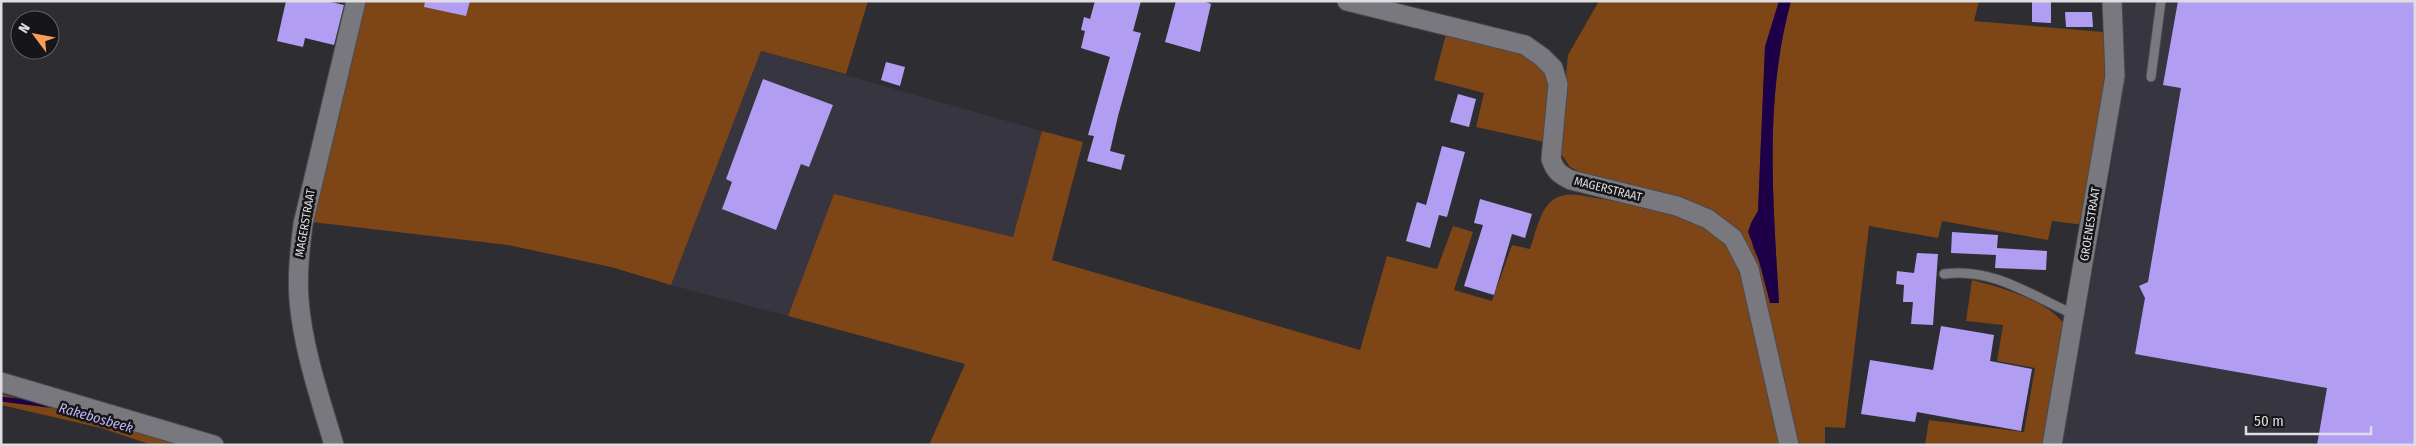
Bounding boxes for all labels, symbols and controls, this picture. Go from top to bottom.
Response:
north arrow [10,10,60,60]
text: N [15,20,34,36]
street label: MAGERSTRAAT [1573,174,1644,204]
street label: GROENESTRAAT [2077,186,2103,262]
street label: MAGERSTRAAT [292,187,318,258]
water label: Rakebosbeek [57,399,135,437]
scale bar [2246,404,2371,436]
text: 50 m [2254,412,2284,430]

